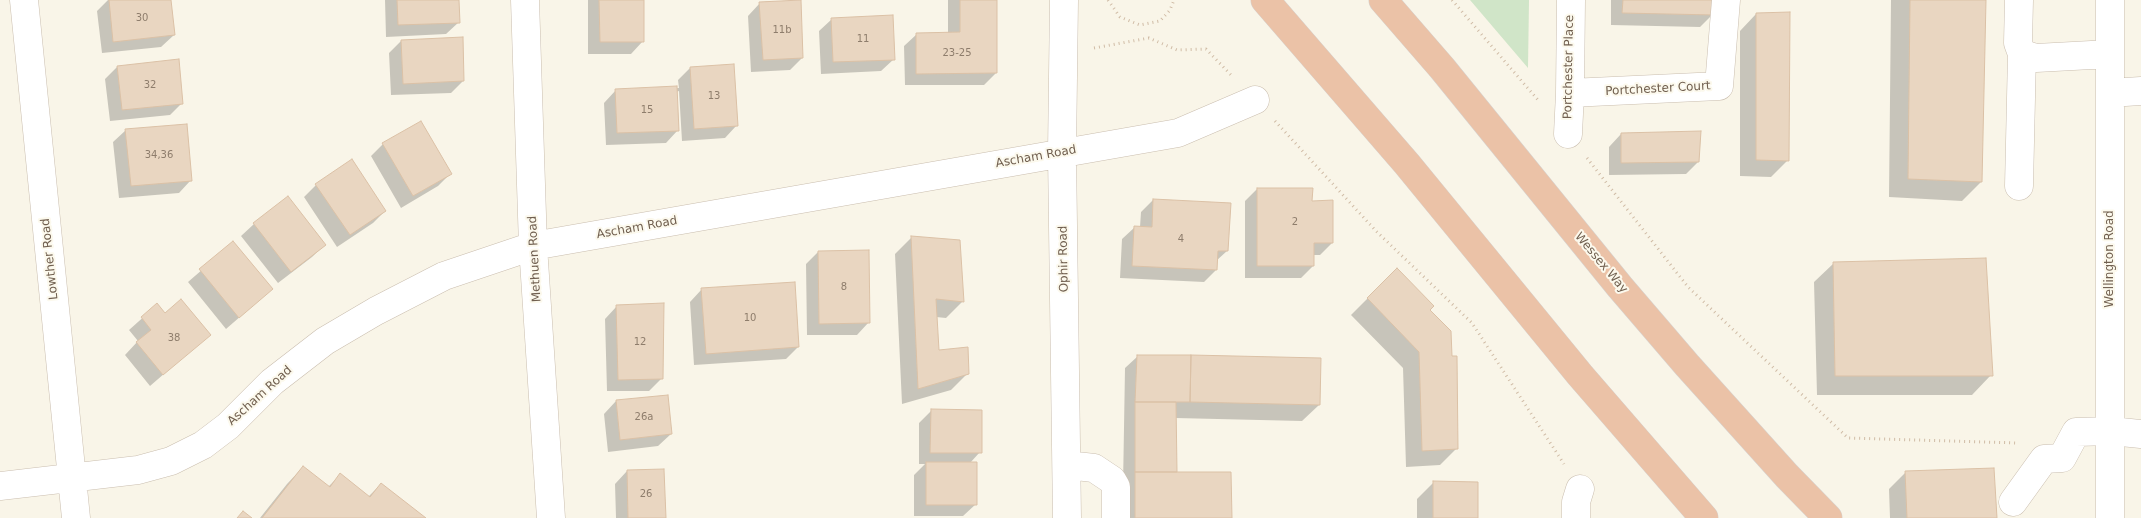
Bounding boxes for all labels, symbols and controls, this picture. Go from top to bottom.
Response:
house number: 30 [136,12,148,24]
street label: Portchester Place [1561,15,1577,119]
house number: 11b [772,24,792,36]
house number: 11 [857,33,869,45]
house number: 23-25 [942,47,972,59]
house number: 32 [144,79,156,91]
street label: Portchester Court [1605,79,1711,99]
house number: 13 [708,90,720,102]
house number: 15 [641,104,653,116]
street label: Ascham Road [995,143,1077,171]
house number: 34,36 [145,149,173,161]
street label: Wellington Road [2103,210,2117,308]
street label: Ascham Road [596,214,678,242]
street label: Methuen Road [526,215,544,303]
house number: 2 [1292,216,1298,228]
street label: Lowther Road [39,217,61,301]
street label: Ophir Road [1056,225,1072,293]
street label: Wessex Way [1571,230,1631,296]
house number: 4 [1178,233,1184,245]
house number: 8 [841,281,847,293]
house number: 10 [744,312,756,324]
house number: 38 [168,332,180,344]
house number: 12 [634,336,646,348]
street label: Ascham Road [225,363,295,429]
house number: 26a [635,411,653,423]
house number: 26 [640,488,652,500]

